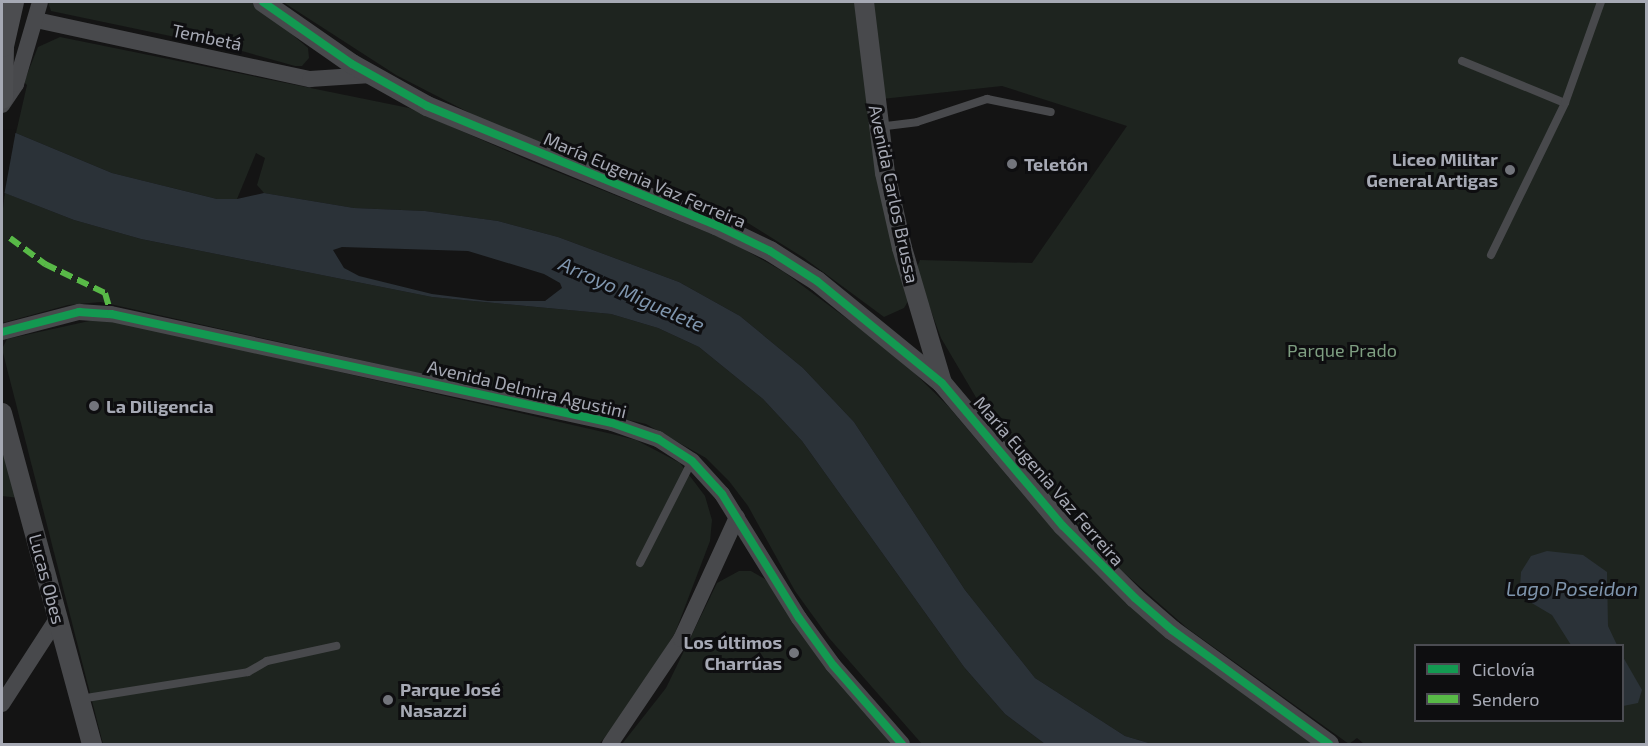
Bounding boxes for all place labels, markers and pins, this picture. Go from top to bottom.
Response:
place label: Liceo Militar General Artigas [1366,149,1498,192]
place label: Teletón [1024,153,1088,175]
marker: Teletón [1005,157,1019,171]
marker: Liceo Militar General Artigas [1503,163,1517,177]
place label: La Diligencia [106,395,214,417]
marker: La Diligencia [87,399,101,413]
place label: Los últimos Charrúas [684,632,782,674]
marker: Los últimos Charrúas [787,646,801,660]
place label: Parque José Nasazzi [400,679,501,722]
marker: Parque José Nasazzi [381,693,395,707]

